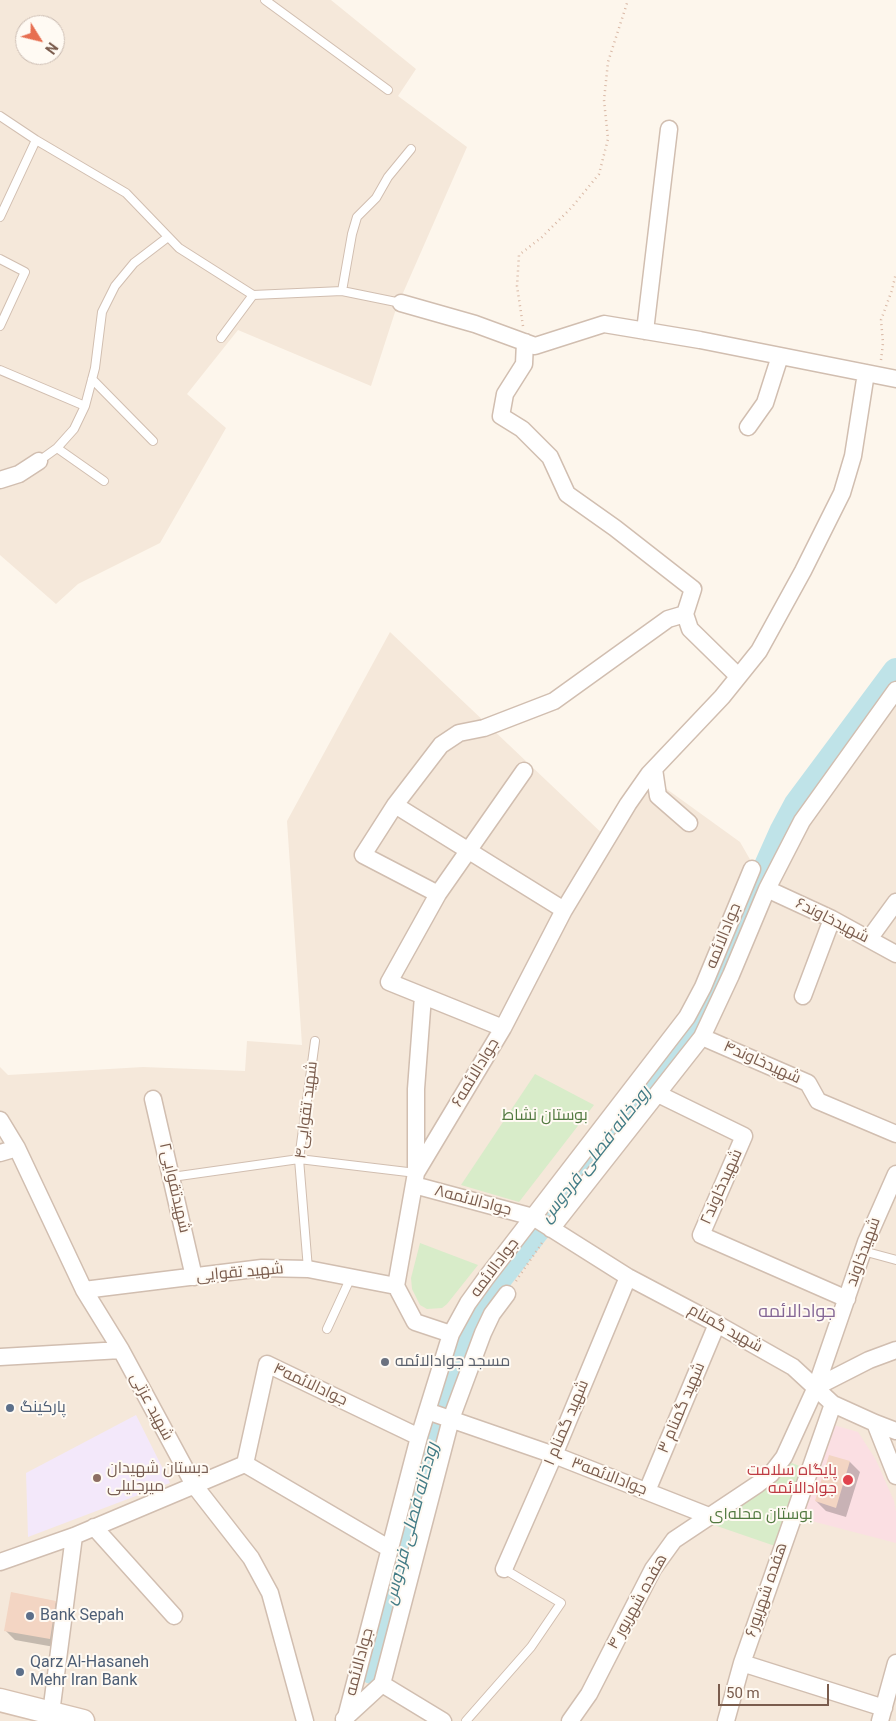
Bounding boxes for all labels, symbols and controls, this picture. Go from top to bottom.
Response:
north arrow [15,15,65,65]
text: N [42,40,61,57]
street label: شهیدخاوند۶ [792,894,872,948]
street label: جوادالائمه [702,900,746,972]
street label: جوادالائمه۶ [448,1035,504,1111]
street label: شهیدخاوند۴ [720,1037,804,1089]
street label: شهید تقوایی۴ [291,1060,323,1160]
water label: رودخانه فصلی فردوس [536,1083,656,1227]
park label: بوستان نشاط [502,1106,588,1126]
street label: شهیدتقوایی۲ [154,1141,194,1235]
street label: شهیدخاوند۲ [697,1146,747,1228]
street label: جوادالائمه۸ [432,1181,514,1221]
street label: شهیدخاوند [843,1215,885,1289]
street label: جوادالائمه [467,1235,523,1301]
street label: شهید تقوایی [196,1260,284,1286]
street label: شهید گمنام [684,1301,766,1357]
district label: جوادالائمه [758,1301,836,1323]
place label: مسجد جوادالائمه [395,1352,510,1372]
marker: مسجد جوادالائمه [379,1356,391,1368]
street label: جوادالائمه۴ [270,1359,350,1411]
street label: شهید گمنام ۳ [654,1360,710,1456]
street label: شهید عزتی [125,1370,177,1444]
street label: شهید گمنام ۱ [540,1377,594,1469]
place label: پارکینگ [20,1398,66,1418]
marker: پارکینگ [4,1402,16,1414]
water label: رودخانه فصلی فردوس [380,1441,444,1607]
street label: جوادالائمه۳ [568,1454,650,1500]
place label: دبستان شهیدان میرجلیلی [107,1459,209,1497]
place label: پایگاه سلامت جوادالائمه [747,1461,837,1499]
marker: دبستان شهیدان میرجلیلی [91,1472,103,1484]
marker: پایگاه سلامت جوادالائمه [841,1473,855,1487]
park label: بوستان محله‌ای [709,1505,813,1525]
street label: هفده شهریور۶ [742,1540,792,1640]
street label: هفده شهریور ۴ [604,1551,672,1653]
place label: Bank Sepah [40,1606,124,1626]
marker: Bank Sepah [24,1610,36,1622]
street label: جوادالائمه [342,1626,378,1698]
place label: Qarz Al-Hasaneh Mehr Iran Bank [30,1653,149,1691]
marker: Qarz Al-Hasaneh Mehr Iran Bank [14,1666,26,1678]
scale bar [721,1674,832,1706]
text: 50 m [726,1684,760,1702]

